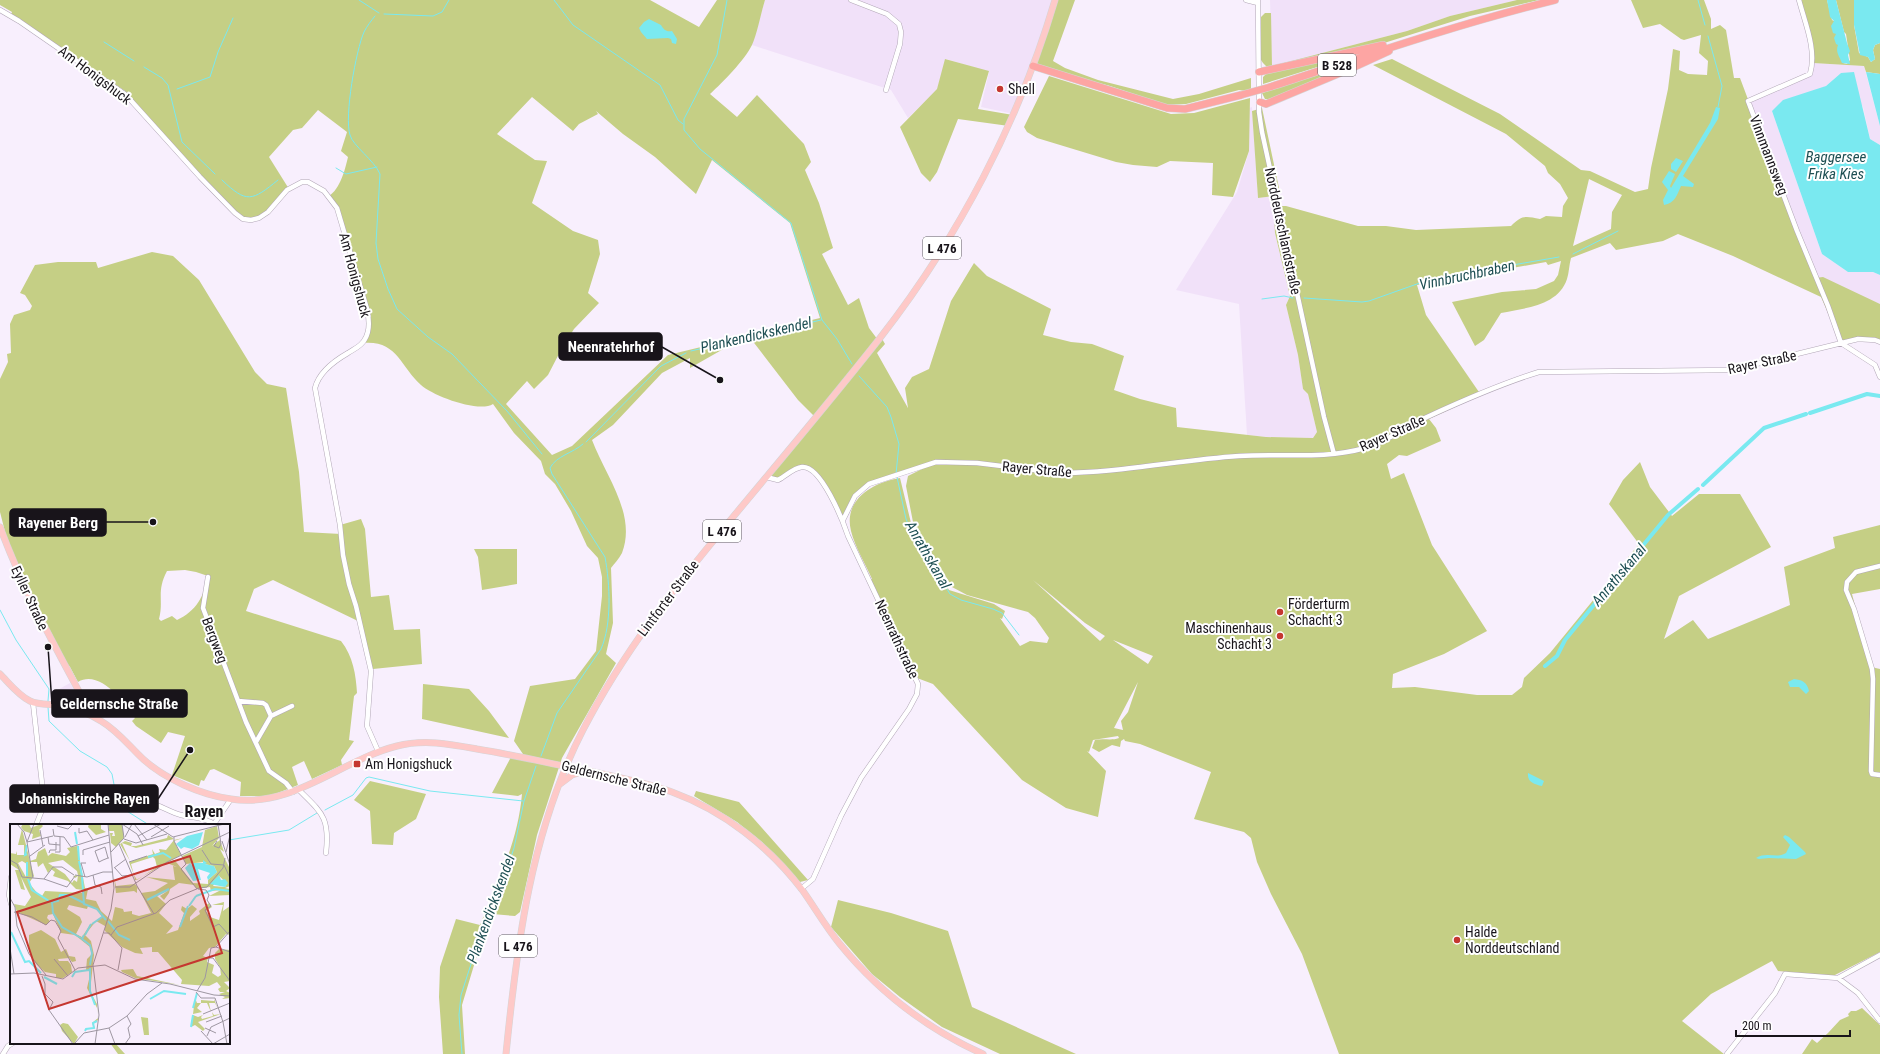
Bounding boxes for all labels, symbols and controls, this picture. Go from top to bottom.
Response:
street label: Am Honigshuck [55,42,135,108]
road number: B 528 [1318,54,1356,76]
place label: Shell [1008,81,1035,97]
marker: Shell [995,84,1005,94]
street label: Vinnmannsweg [1746,113,1792,197]
water label: Baggersee Frika Kies [1806,148,1867,183]
street label: Norddeutschlandstraße [1262,166,1304,296]
street label: Am Honigshuck [336,231,374,320]
road number: L 476 [923,237,961,259]
water label: Vinnbruchbraben [1418,256,1516,294]
water label: Plankendickskendel [699,313,814,357]
callout: Neenratehrhof [559,333,662,360]
text: Neenratehrhof [568,338,654,356]
street label: Rayer Straße [1726,347,1798,377]
street label: Rayer Straße [1357,411,1428,455]
street label: Rayer Straße [1002,458,1073,480]
callout: Rayener Berg [10,509,106,536]
text: Rayener Berg [18,514,98,532]
water label: Anrathskanal [901,517,955,593]
road number: L 476 [703,520,741,542]
water label: Anrathskanal [1587,540,1651,610]
street label: Lintforter Straße [634,556,702,639]
street label: Eyller Straße [8,563,52,633]
place label: Förderturm Schacht 3 [1288,596,1350,628]
street label: Neenrathstraße [872,597,922,681]
marker: Förderturm Schacht 3 [1275,607,1285,617]
street label: Bergweg [199,615,231,665]
place label: Maschinenhaus Schacht 3 [1185,620,1272,652]
marker: Maschinenhaus Schacht 3 [1275,631,1285,641]
callout: Geldernsche Straße [52,690,187,717]
text: Geldernsche Straße [60,695,178,713]
place label: Am Honigshuck [365,756,453,772]
street label: Geldernsche Straße [560,757,669,799]
marker: Am Honigshuck [352,759,362,769]
callout: Johanniskirche Rayen [10,785,158,812]
text: Johanniskirche Rayen [18,790,150,808]
district label: Rayen [185,802,224,821]
inset map [10,824,230,1044]
water label: Plankendickskendel [463,852,519,966]
place label: Halde Norddeutschland [1465,924,1559,956]
road number: L 476 [499,935,537,957]
marker: Halde Norddeutschland [1452,935,1462,945]
scale bar [1736,1012,1850,1038]
text: 200 m [1742,1019,1772,1033]

